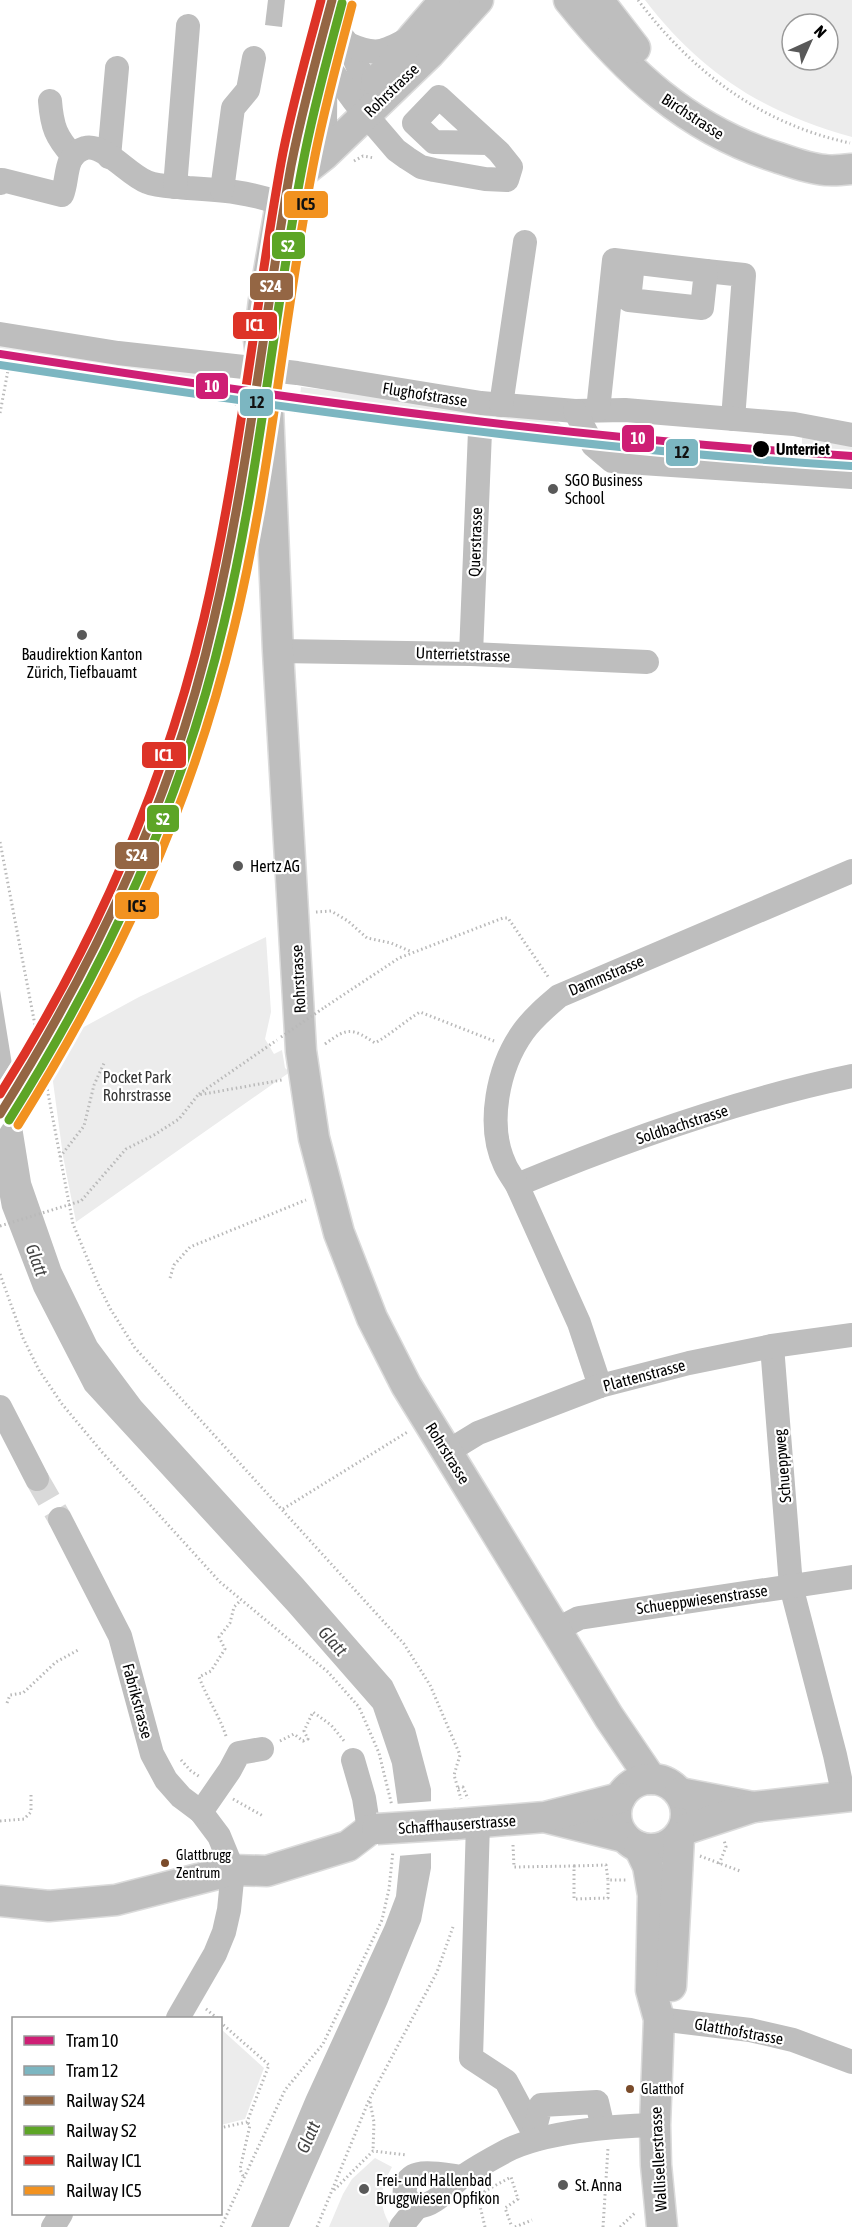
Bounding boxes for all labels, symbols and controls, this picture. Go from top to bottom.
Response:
north arrow [780,12,840,72]
text: N [811,22,830,41]
street label: Rohrstrasse [360,60,422,120]
street label: Birchstrasse [659,89,727,143]
line badge: IC5 [283,190,329,219]
text: IC5 [297,195,316,213]
line badge: S2 [271,231,306,260]
text: S2 [281,237,295,255]
line badge: S24 [249,272,294,301]
text: S24 [260,277,282,295]
line badge: IC1 [232,311,278,340]
text: IC1 [246,316,265,334]
line badge: 10 [195,372,229,400]
text: 10 [204,377,220,395]
street label: Flughofstrasse [381,378,469,411]
line badge: 12 [239,388,274,417]
text: 12 [249,393,265,411]
line badge: 10 [621,424,655,453]
text: 10 [630,429,646,447]
line badge: 12 [665,438,699,467]
marker: Unterriet [751,439,771,459]
place label: Unterriet [776,440,830,458]
text: 12 [674,443,690,461]
place label: SGO Business School [565,471,643,507]
marker: SGO Business School [546,482,560,496]
street label: Querstrasse [465,507,485,577]
marker: Baudirektion Kanton Zürich, Tiefbauamt [75,628,89,642]
street label: Unterrietstrasse [415,643,511,665]
place label: Baudirektion Kanton Zürich, Tiefbauamt [21,645,143,681]
line badge: IC1 [141,741,187,769]
text: IC1 [155,746,174,764]
line badge: S2 [146,804,180,833]
text: S2 [156,810,170,828]
line badge: S24 [114,841,160,870]
text: S24 [126,846,148,864]
place label: Hertz AG [250,857,300,875]
marker: Hertz AG [231,859,245,873]
line badge: IC5 [114,891,160,920]
text: IC5 [128,897,147,915]
street label: Rohrstrasse [287,944,309,1014]
street label: Dammstrasse [566,951,646,999]
park label: Pocket Park Rohrstrasse [103,1068,171,1104]
street label: Soldbachstrasse [634,1101,730,1147]
water label: Glatt [22,1241,53,1280]
street label: Plattenstrasse [601,1355,687,1395]
street label: Rohrstrasse [422,1419,474,1487]
street label: Schueppweg [770,1428,795,1504]
street label: Schueppwiesenstrasse [635,1581,769,1618]
water label: Glatt [314,1622,352,1661]
street label: Fabrikstrasse [119,1661,157,1741]
street label: Schaffhauserstrasse [398,1811,516,1837]
place label: Glattbrugg Zentrum [176,1847,231,1881]
marker: Glattbrugg Zentrum [159,1857,171,1869]
street label: Glatthofstrasse [693,2014,785,2048]
legend [12,2017,222,2215]
text: Tram 10 [66,2030,119,2051]
text: Tram 12 [66,2060,119,2081]
place label: Glatthof [641,2081,684,2097]
marker: Glatthof [624,2083,636,2095]
text: Railway S24 [66,2090,145,2111]
street label: Wallisellerstrasse [646,2106,670,2212]
water label: Glatt [292,2117,325,2156]
text: Railway S2 [66,2120,137,2141]
text: Railway IC1 [66,2150,142,2171]
place label: Frei- und Hallenbad Bruggwiesen Opfikon [376,2171,500,2208]
place label: St. Anna [575,2176,622,2194]
marker: St. Anna [556,2178,570,2192]
text: Railway IC5 [66,2180,142,2201]
marker: Frei- und Hallenbad Bruggwiesen Opfikon [357,2182,371,2196]

